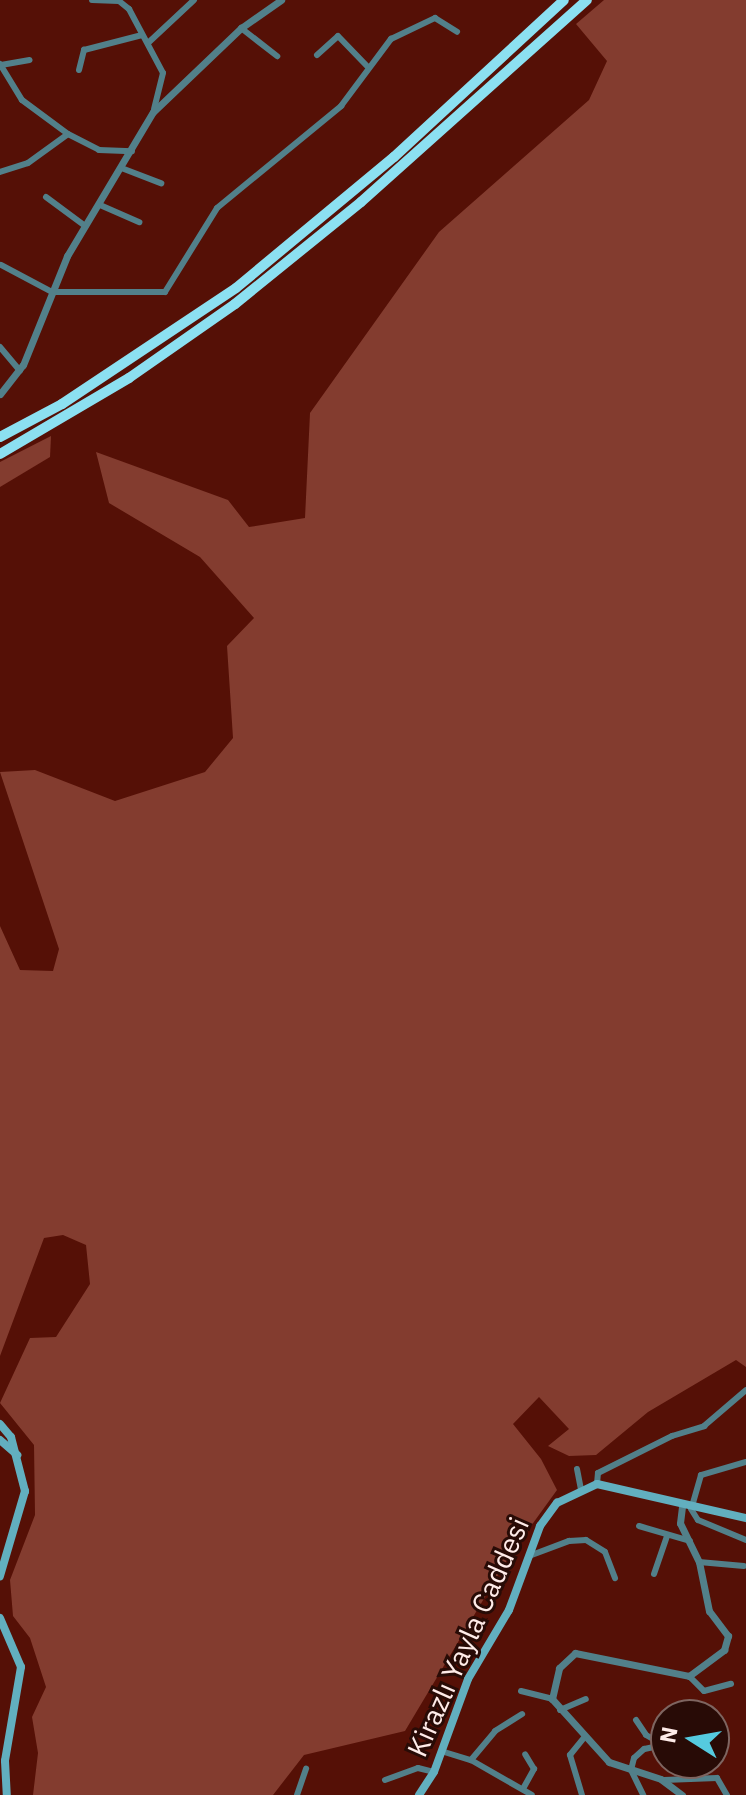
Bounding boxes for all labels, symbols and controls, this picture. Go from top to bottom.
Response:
street label: Kirazlı Yayla Caddesi [400,1512,536,1762]
north arrow [650,1699,730,1779]
text: N [652,1724,684,1745]

